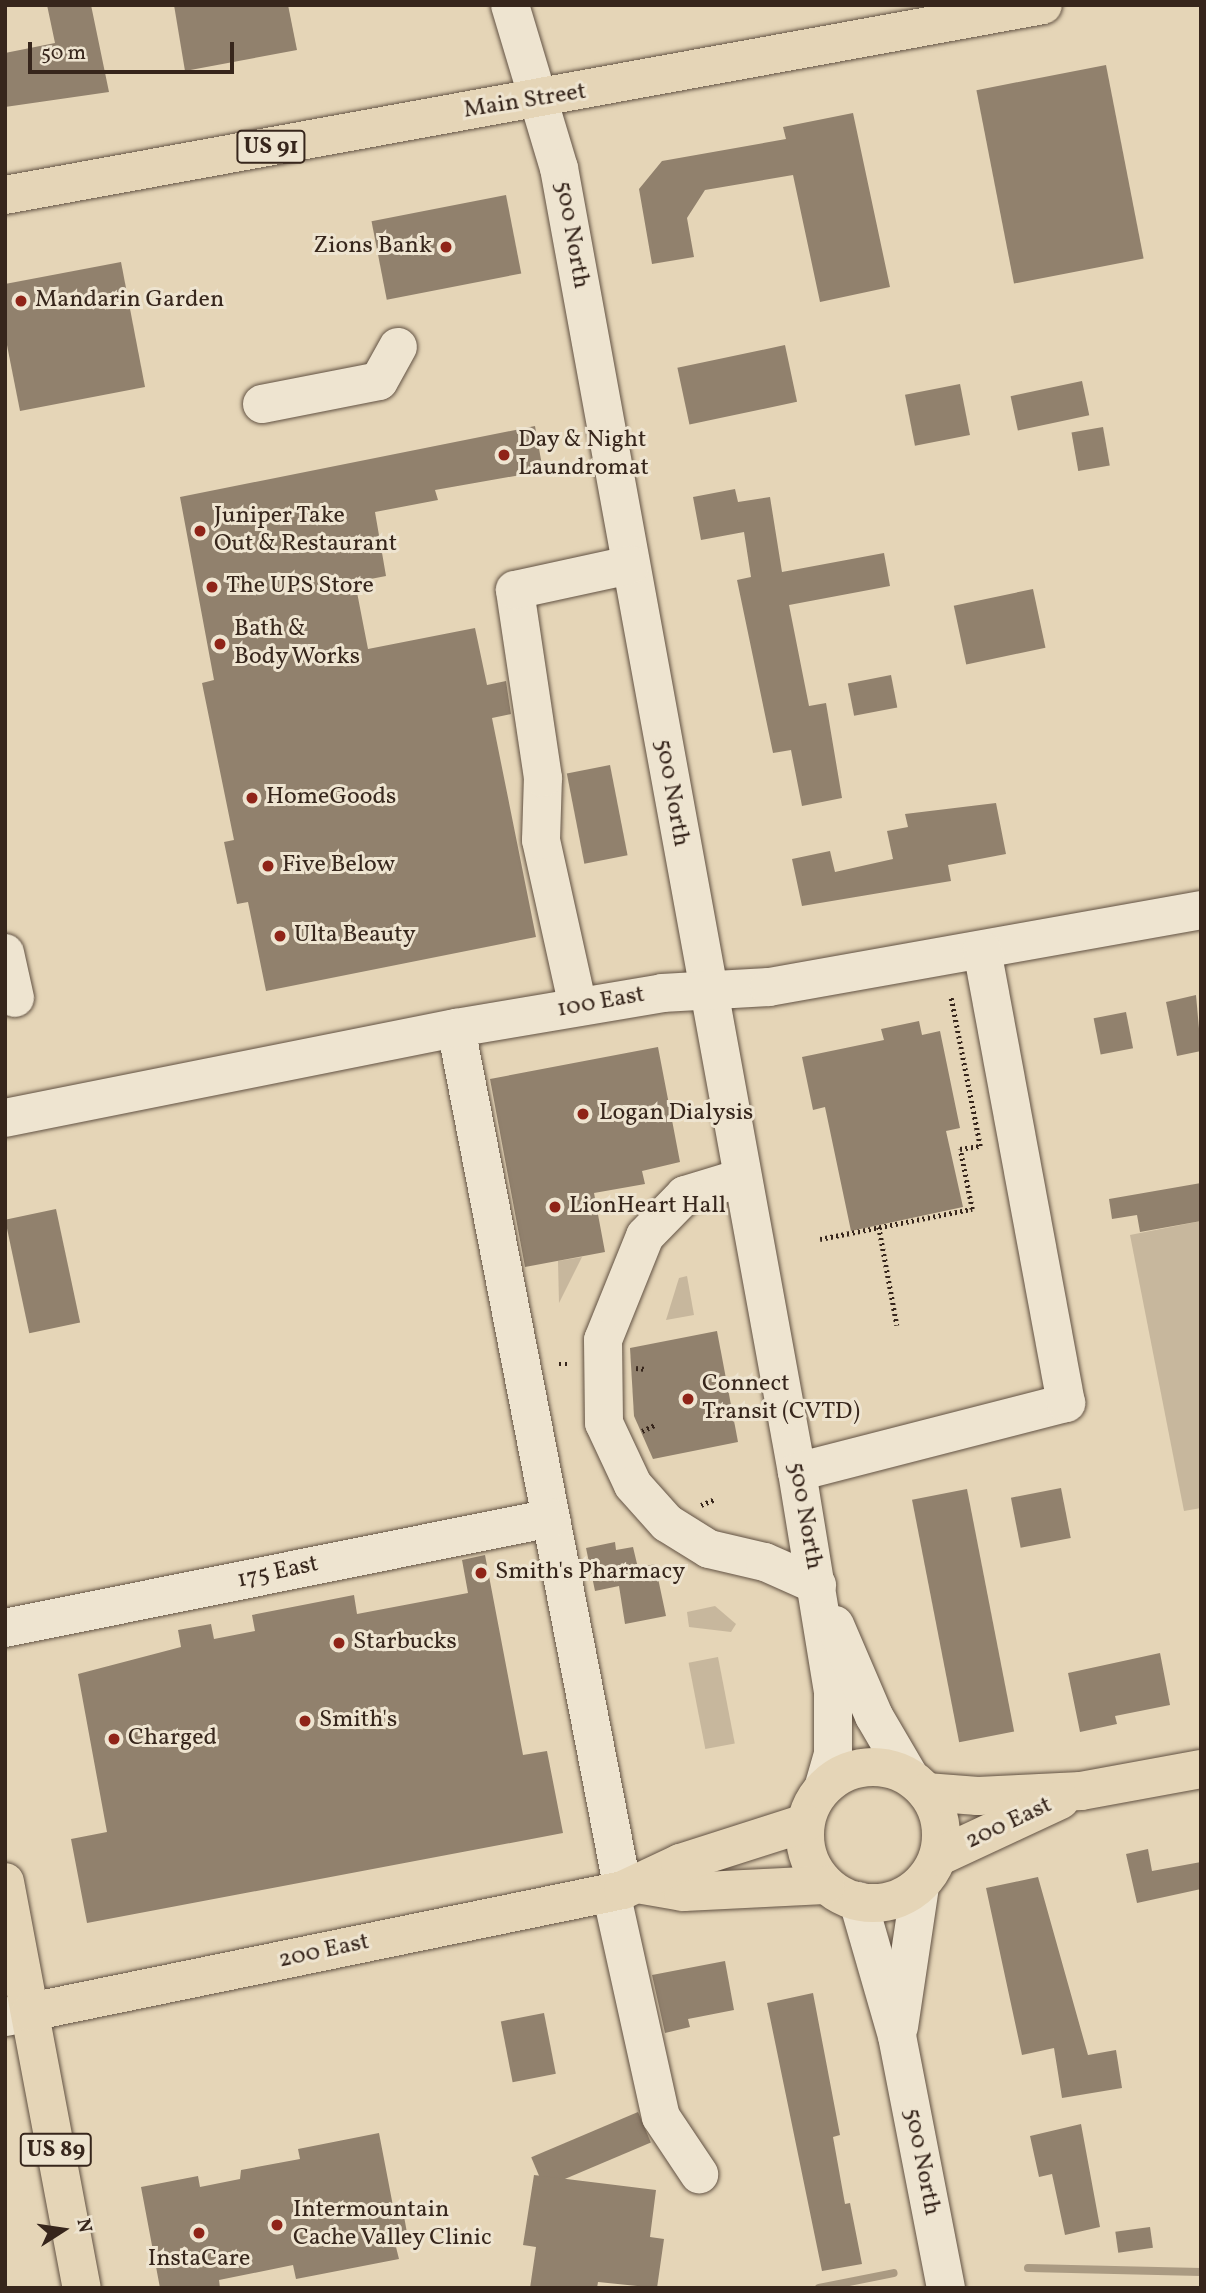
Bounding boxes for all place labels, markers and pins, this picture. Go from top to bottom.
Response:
place label: Zions Bank [313,233,432,261]
marker: Zions Bank [438,239,454,255]
place label: Mandarin Garden [35,287,224,315]
marker: Mandarin Garden [13,293,29,309]
place label: Day & Night Laundromat [518,427,649,483]
marker: Day & Night Laundromat [496,447,512,463]
place label: Juniper Take Out & Restaurant [214,503,397,559]
marker: Juniper Take Out & Restaurant [192,523,208,539]
place label: The UPS Store [226,573,374,601]
marker: The UPS Store [204,579,220,595]
place label: Bath & Body Works [234,616,361,672]
marker: Bath & Body Works [212,636,228,652]
place label: HomeGoods [266,784,396,812]
marker: HomeGoods [244,790,260,806]
place label: Five Below [282,852,395,880]
marker: Five Below [260,858,276,874]
place label: Ulta Beauty [294,922,416,950]
marker: Ulta Beauty [272,928,288,944]
place label: Logan Dialysis [599,1100,753,1128]
marker: Logan Dialysis [573,1104,593,1124]
place label: LionHeart Hall [569,1193,726,1221]
marker: LionHeart Hall [547,1199,563,1215]
place label: Connect Transit (CVTD) [702,1371,860,1427]
marker: Connect Transit (CVTD) [680,1391,696,1407]
place label: Smith's Pharmacy [495,1559,685,1587]
marker: Smith's Pharmacy [473,1565,489,1581]
place label: Starbucks [353,1629,457,1657]
marker: Starbucks [331,1635,347,1651]
place label: Smith's [319,1707,397,1735]
marker: Smith's [297,1713,313,1729]
place label: Charged [128,1725,217,1753]
marker: Charged [106,1731,122,1747]
place label: Intermountain Cache Valley Clinic [293,2197,493,2253]
marker: Intermountain Cache Valley Clinic [267,2215,287,2235]
marker: InstaCare [189,2223,209,2243]
place label: InstaCare [148,2246,250,2274]

